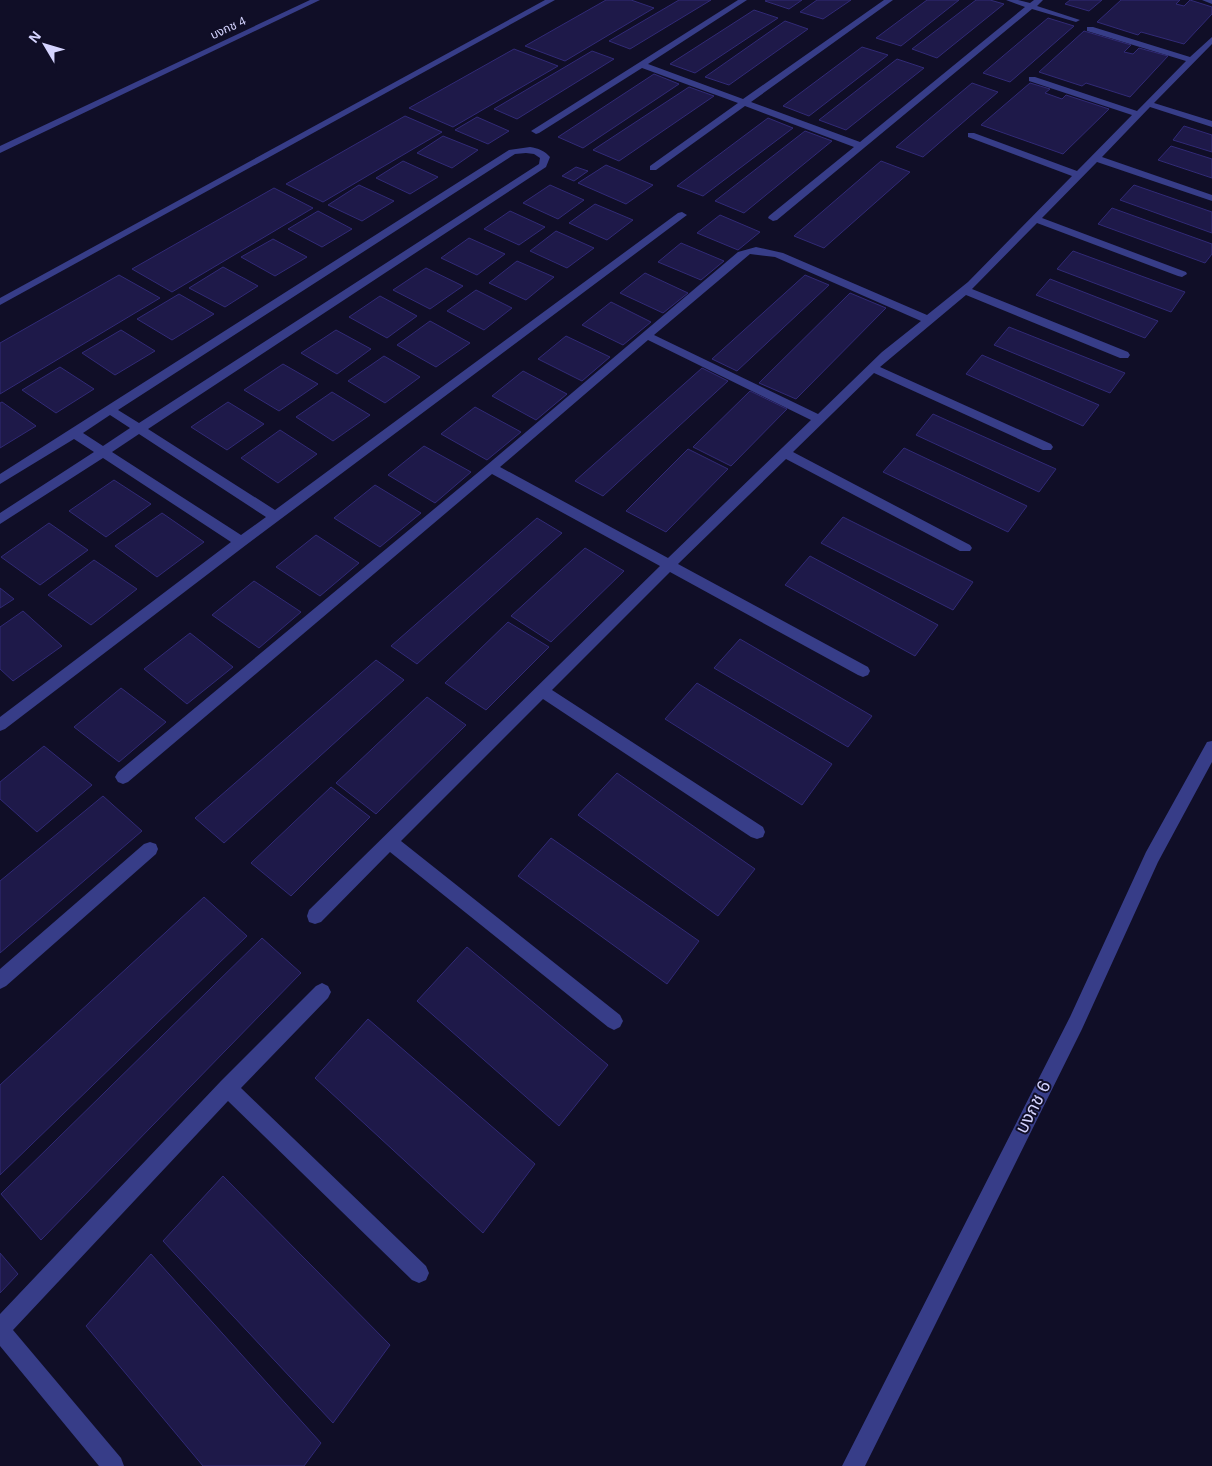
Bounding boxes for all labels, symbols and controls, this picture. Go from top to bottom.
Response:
street label: บงกช 4 [208,14,248,42]
north arrow [20,20,70,70]
text: N [25,28,44,46]
street label: บงกช 6 [1011,1077,1055,1137]

